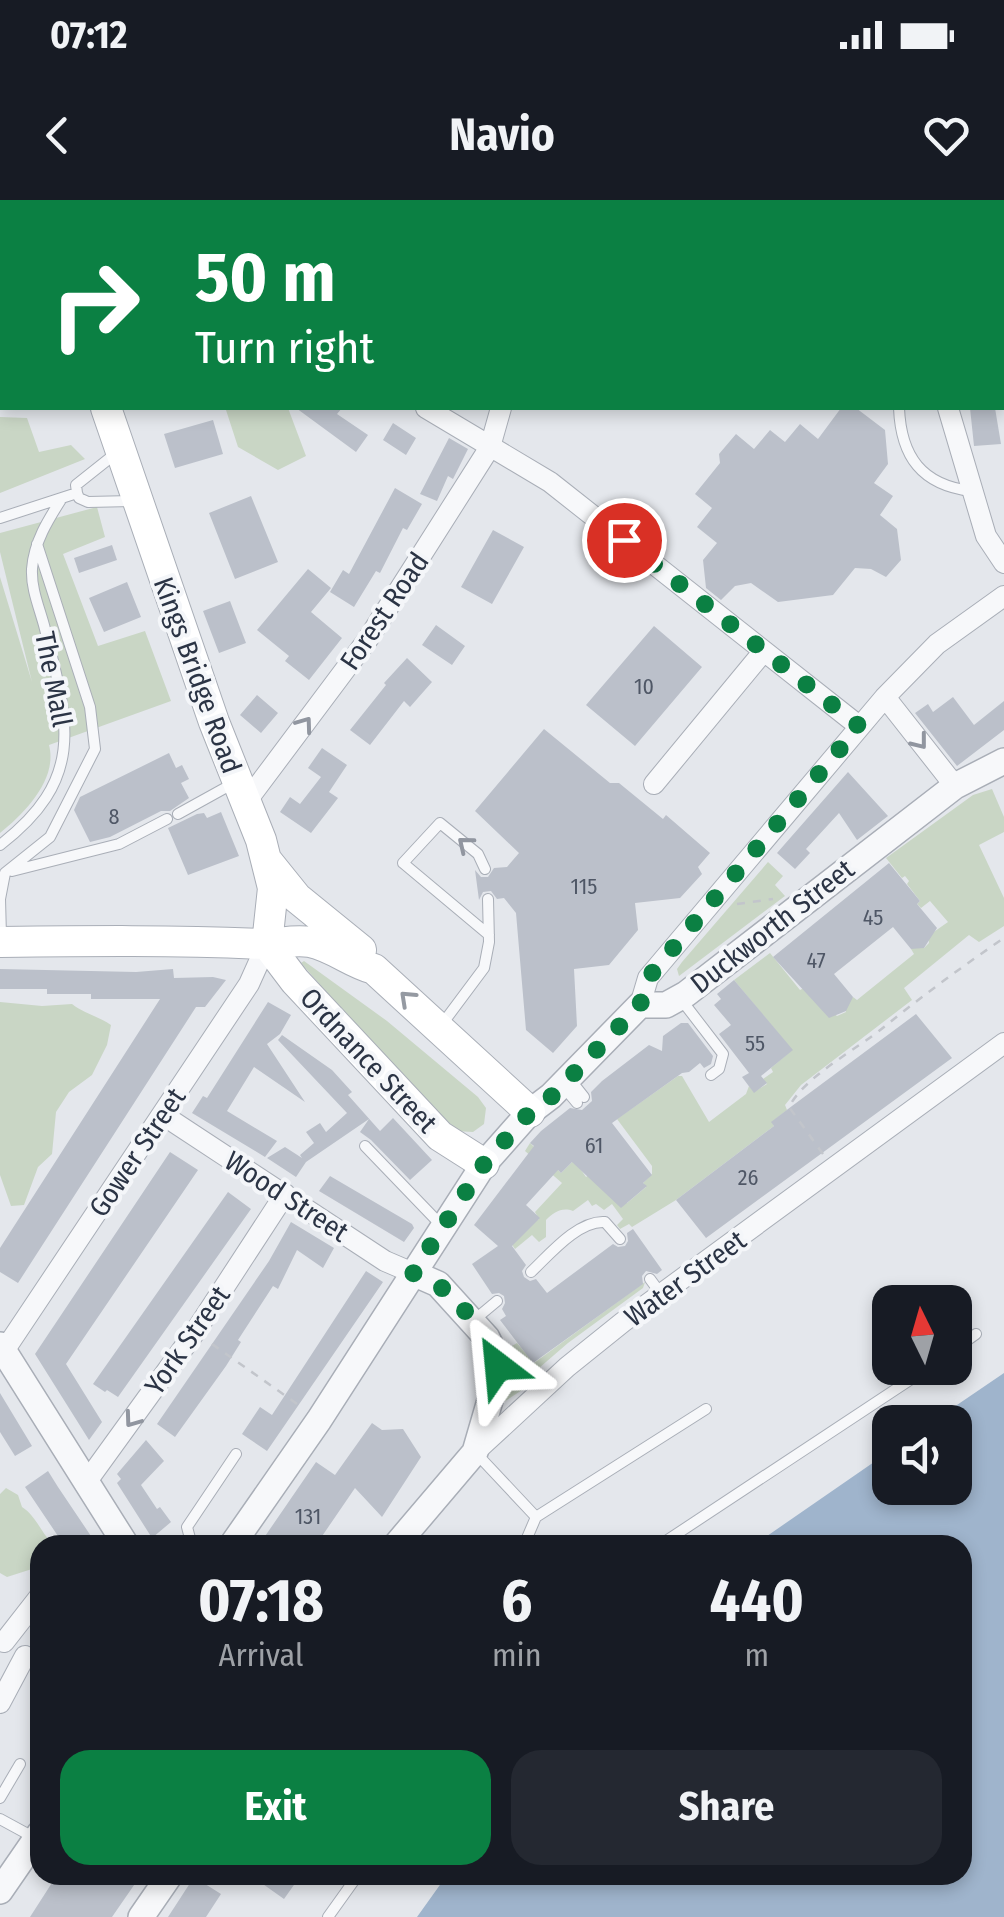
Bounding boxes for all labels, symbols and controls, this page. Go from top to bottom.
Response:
text: 07:12 [50,12,127,58]
icon: back [30,108,85,163]
text: Navio [449,108,555,162]
icon: heart [919,108,974,163]
text: 50 m [195,236,336,320]
icon: right [30,240,160,370]
text: Turn right [195,321,374,375]
pin [582,498,667,583]
icon: arrive [597,513,652,568]
street label: Forest Road [333,546,436,676]
street label: Kings Bridge Road [147,573,248,778]
street label: The Mall [28,629,79,729]
house number: 10 [634,673,654,700]
one-way arrow [293,717,310,735]
one-way arrow [908,730,926,748]
house number: 8 [108,803,120,830]
one-way arrow [459,838,477,856]
street label: Duckworth Street [684,852,861,1000]
house number: 115 [571,873,597,900]
house number: 45 [863,904,883,931]
house number: 47 [806,947,826,974]
street label: Ordnance Street [293,981,445,1140]
one-way arrow [401,992,419,1010]
house number: 55 [745,1030,765,1057]
street label: Gower Street [82,1081,193,1223]
house number: 61 [585,1132,603,1159]
street label: Wood Street [219,1144,355,1249]
house number: 26 [738,1164,758,1191]
street label: Water Street [618,1223,753,1333]
street label: York Street [138,1279,237,1401]
north arrow [872,1285,972,1385]
map controls [872,1285,972,1505]
position arrow [446,1314,550,1418]
button: sound [872,1405,972,1505]
one-way arrow [126,1408,144,1427]
house number: 131 [295,1503,321,1530]
text: 07:18 [198,1565,324,1637]
text: 6 [501,1565,532,1637]
text: 440 [710,1565,804,1637]
text: Arrival [219,1636,303,1674]
text: min [492,1636,542,1674]
text: m [744,1636,769,1674]
button: Exit [60,1750,491,1865]
button: Share [511,1750,942,1865]

